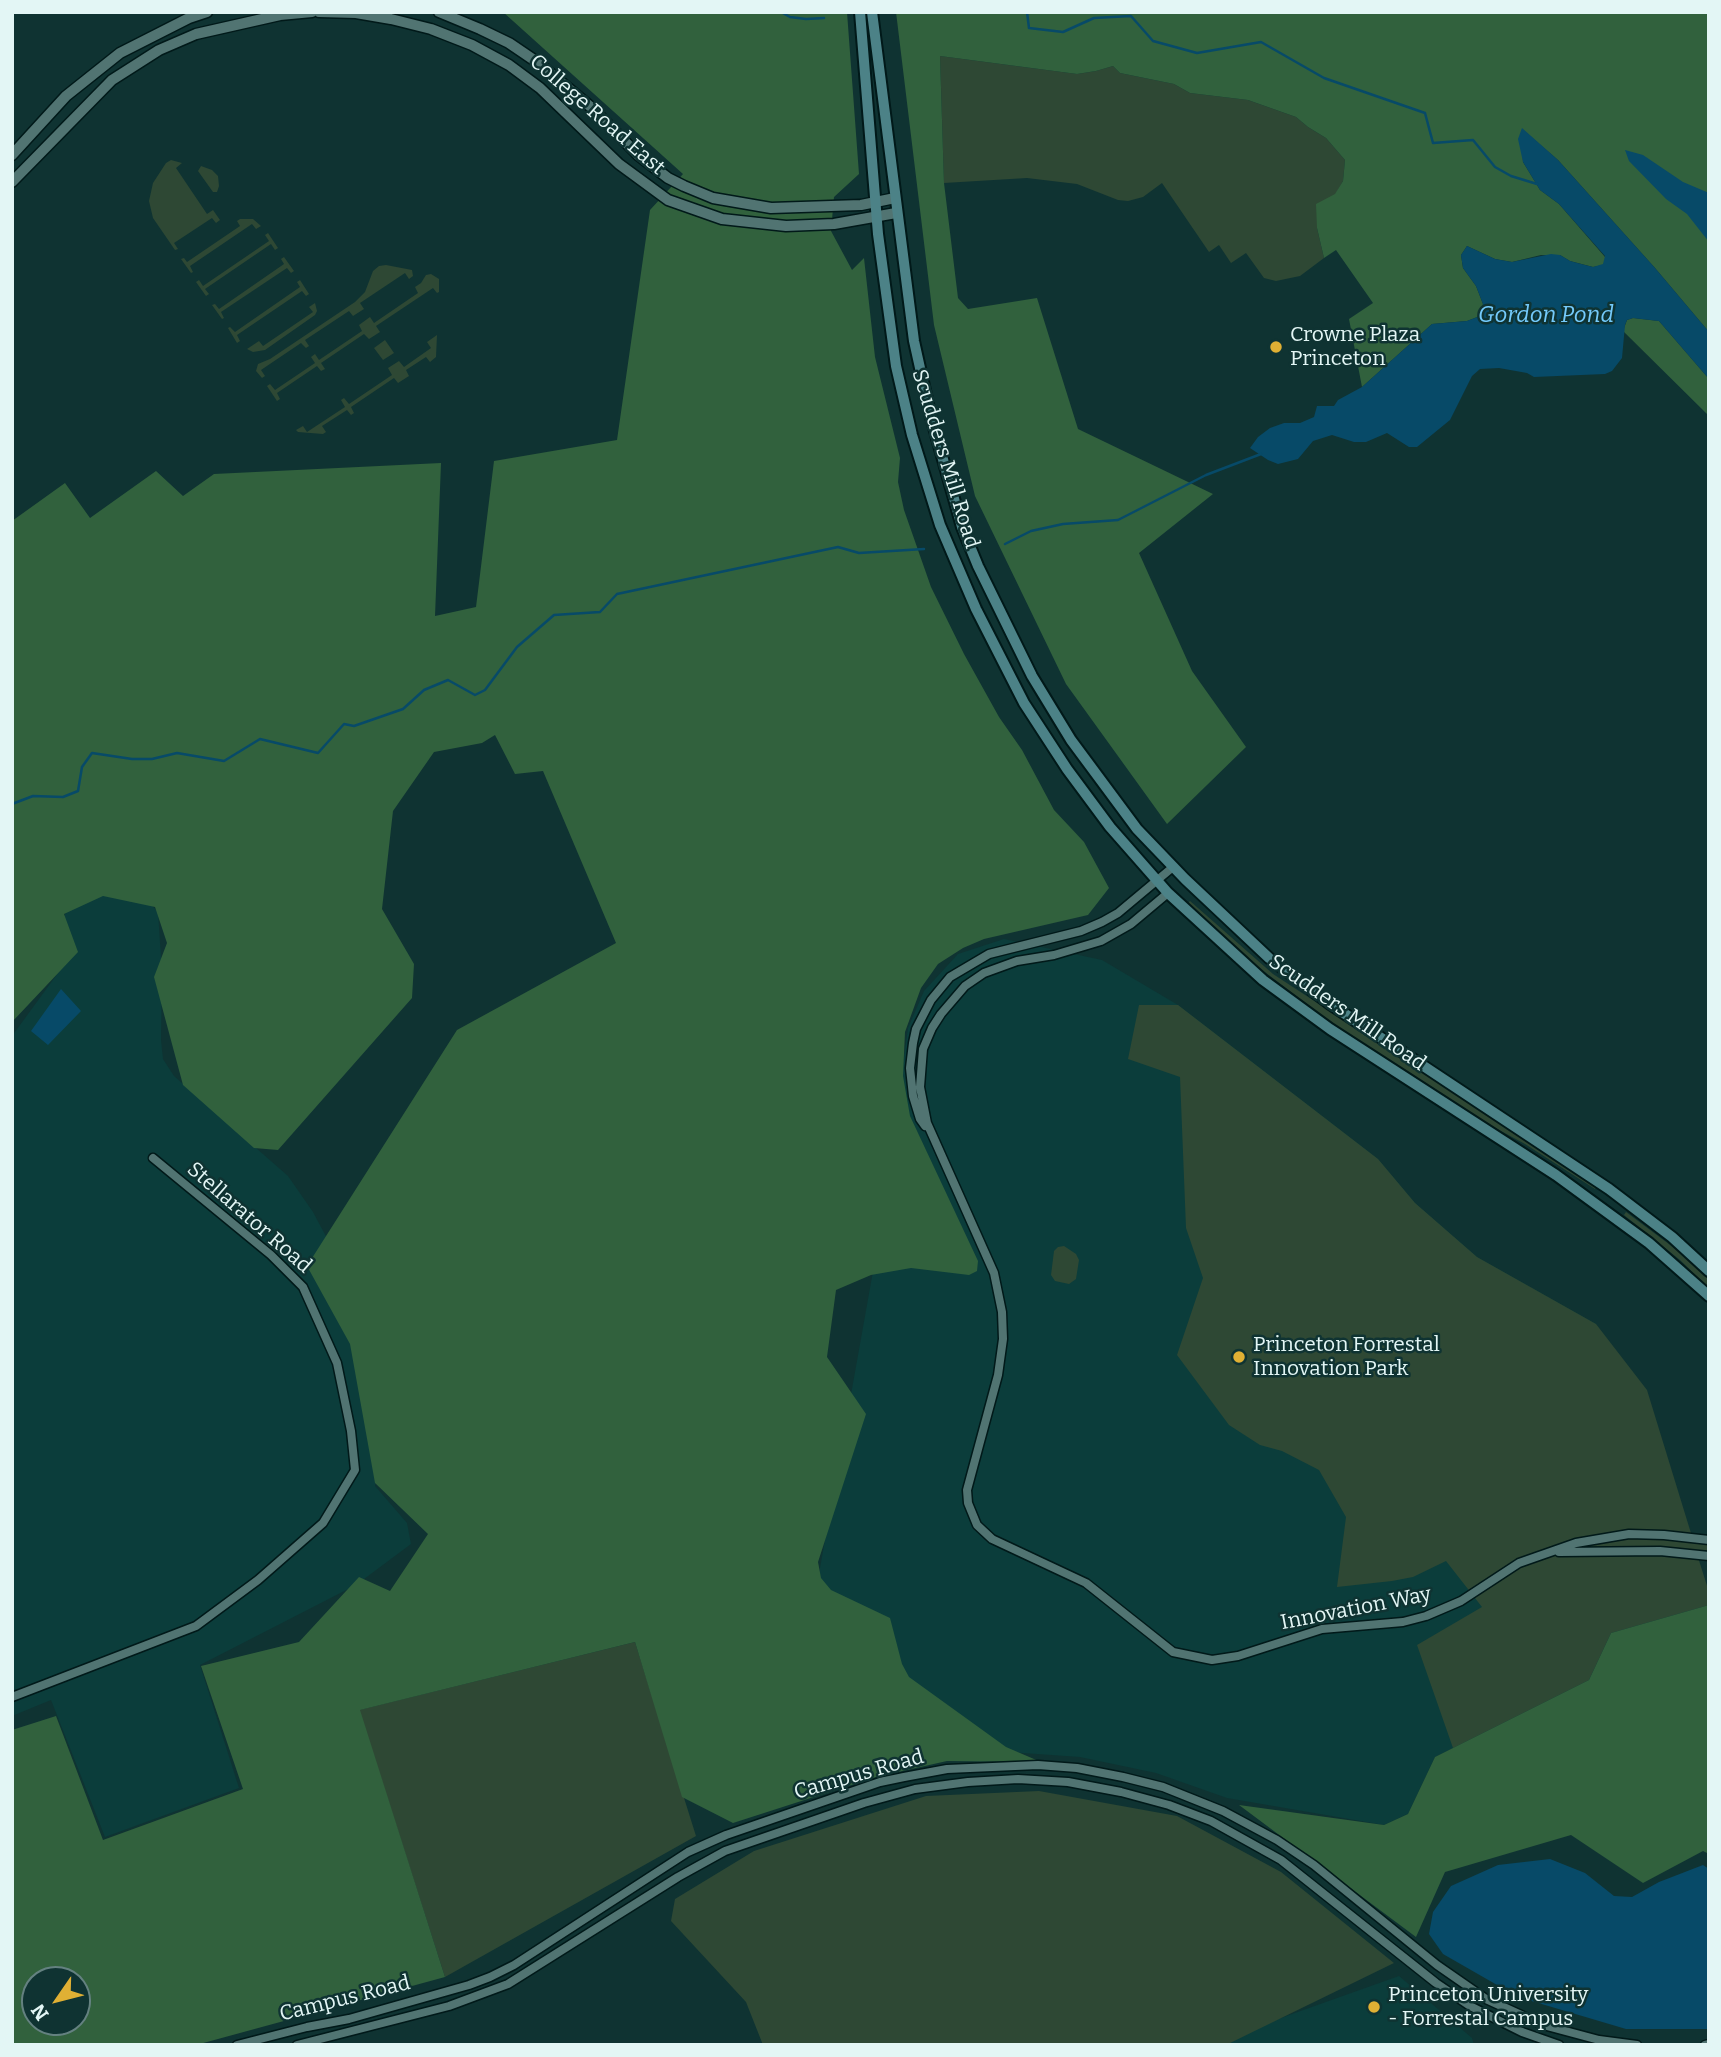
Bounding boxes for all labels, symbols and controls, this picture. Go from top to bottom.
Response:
street label: College Road East [524,49,670,181]
water label: Gordon Pond [1478,302,1614,330]
place label: Crowne Plaza Princeton [1290,322,1420,372]
marker: Crowne Plaza Princeton [1268,339,1284,355]
street label: Scudders Mill Road [906,366,984,552]
street label: Scudders Mill Road [1264,949,1430,1077]
street label: Stellarator Road [182,1157,316,1279]
place label: Princeton Forrestal Innovation Park [1253,1332,1440,1382]
marker: Princeton Forrestal Innovation Park [1231,1349,1247,1365]
street label: Innovation Way [1279,1582,1433,1636]
street label: Campus Road [791,1744,927,1806]
north arrow [21,1966,91,2036]
street label: Campus Road [277,1971,413,2027]
place label: Princeton University - Forrestal Campus [1388,1982,1588,2032]
marker: Princeton University - Forrestal Campus [1366,1999,1382,2015]
text: N [26,2000,54,2025]

